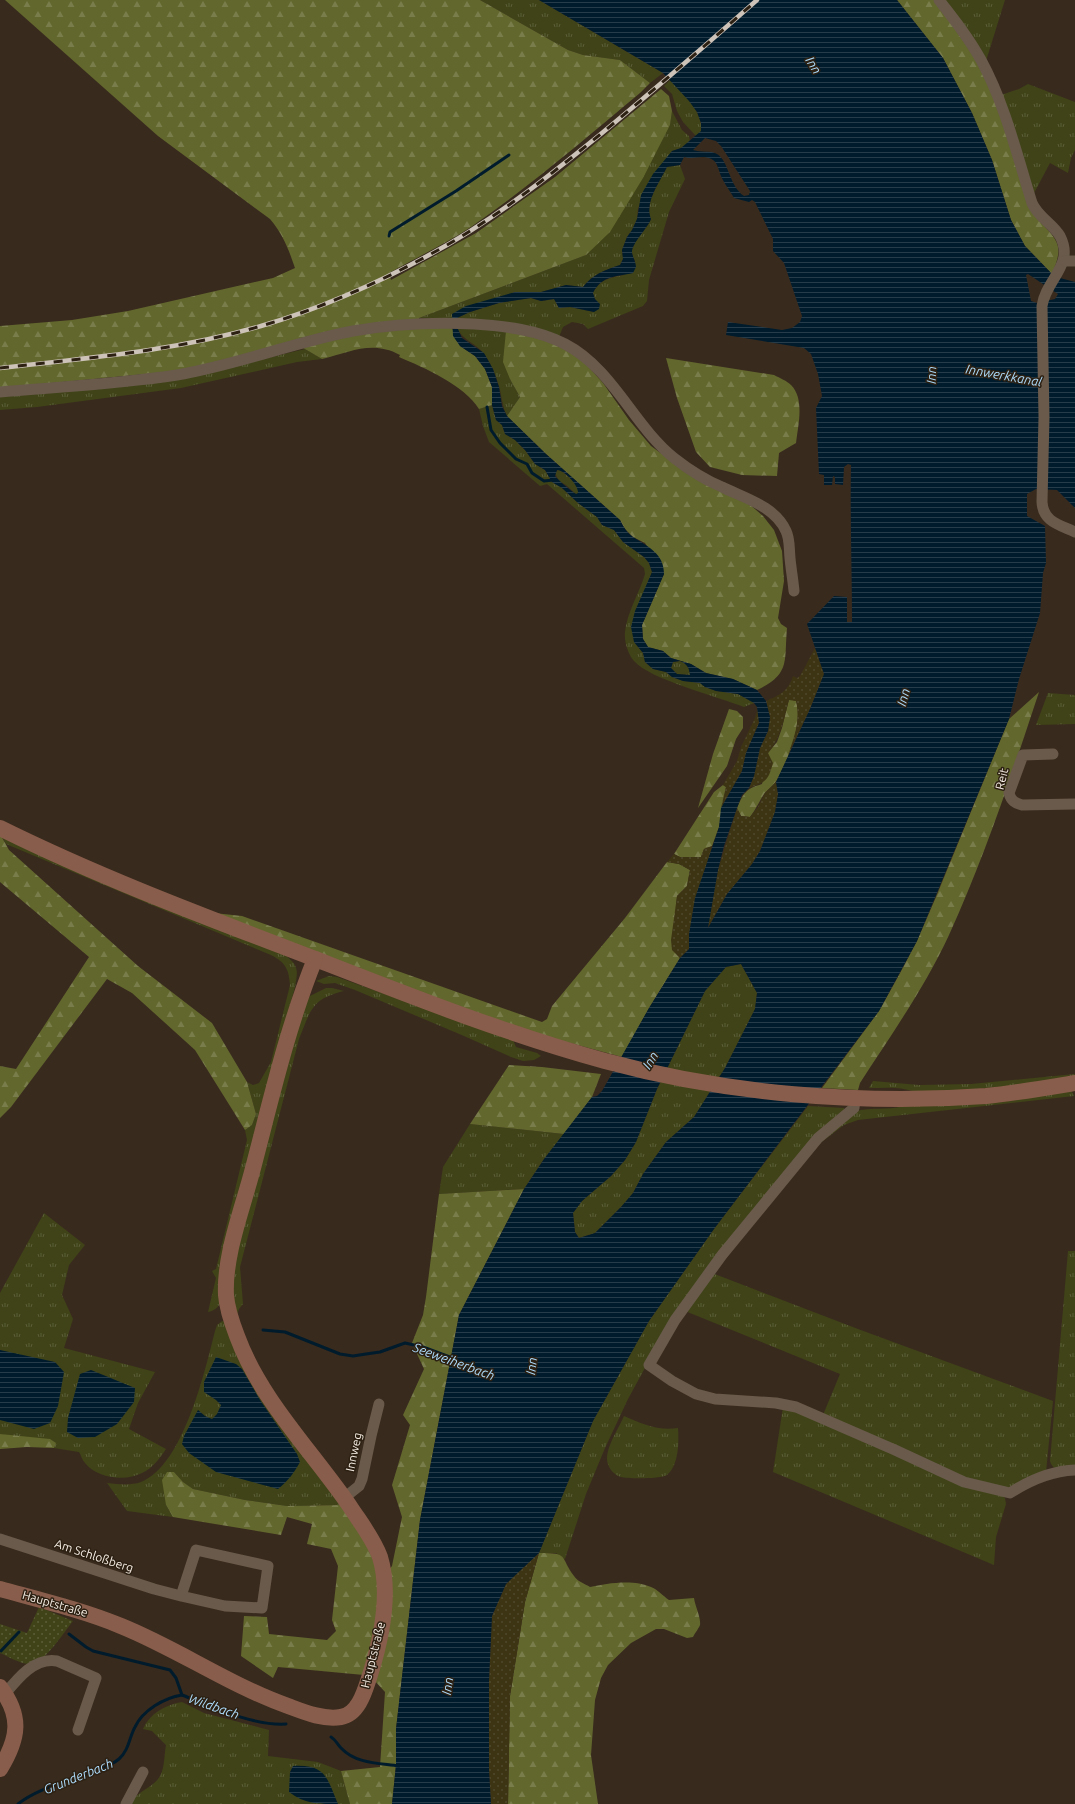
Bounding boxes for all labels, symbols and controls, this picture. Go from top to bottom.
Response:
water label: Inn [803,54,825,76]
water label: Innwerkkanal [965,361,1044,389]
water label: Inn [924,366,938,384]
water label: Inn [894,687,912,707]
street label: Reit [993,767,1011,791]
water label: Inn [639,1049,661,1071]
water label: Seeweiherbach [410,1339,497,1382]
water label: Inn [523,1356,539,1376]
street label: Innweg [343,1431,364,1473]
street label: Am Schloßberg [53,1537,135,1574]
street label: Hauptstraße [21,1588,89,1619]
street label: Hauptstraße [358,1621,387,1689]
water label: Inn [439,1676,455,1696]
water label: Wildbach [187,1691,241,1721]
water label: Grunderbach [41,1756,115,1796]

